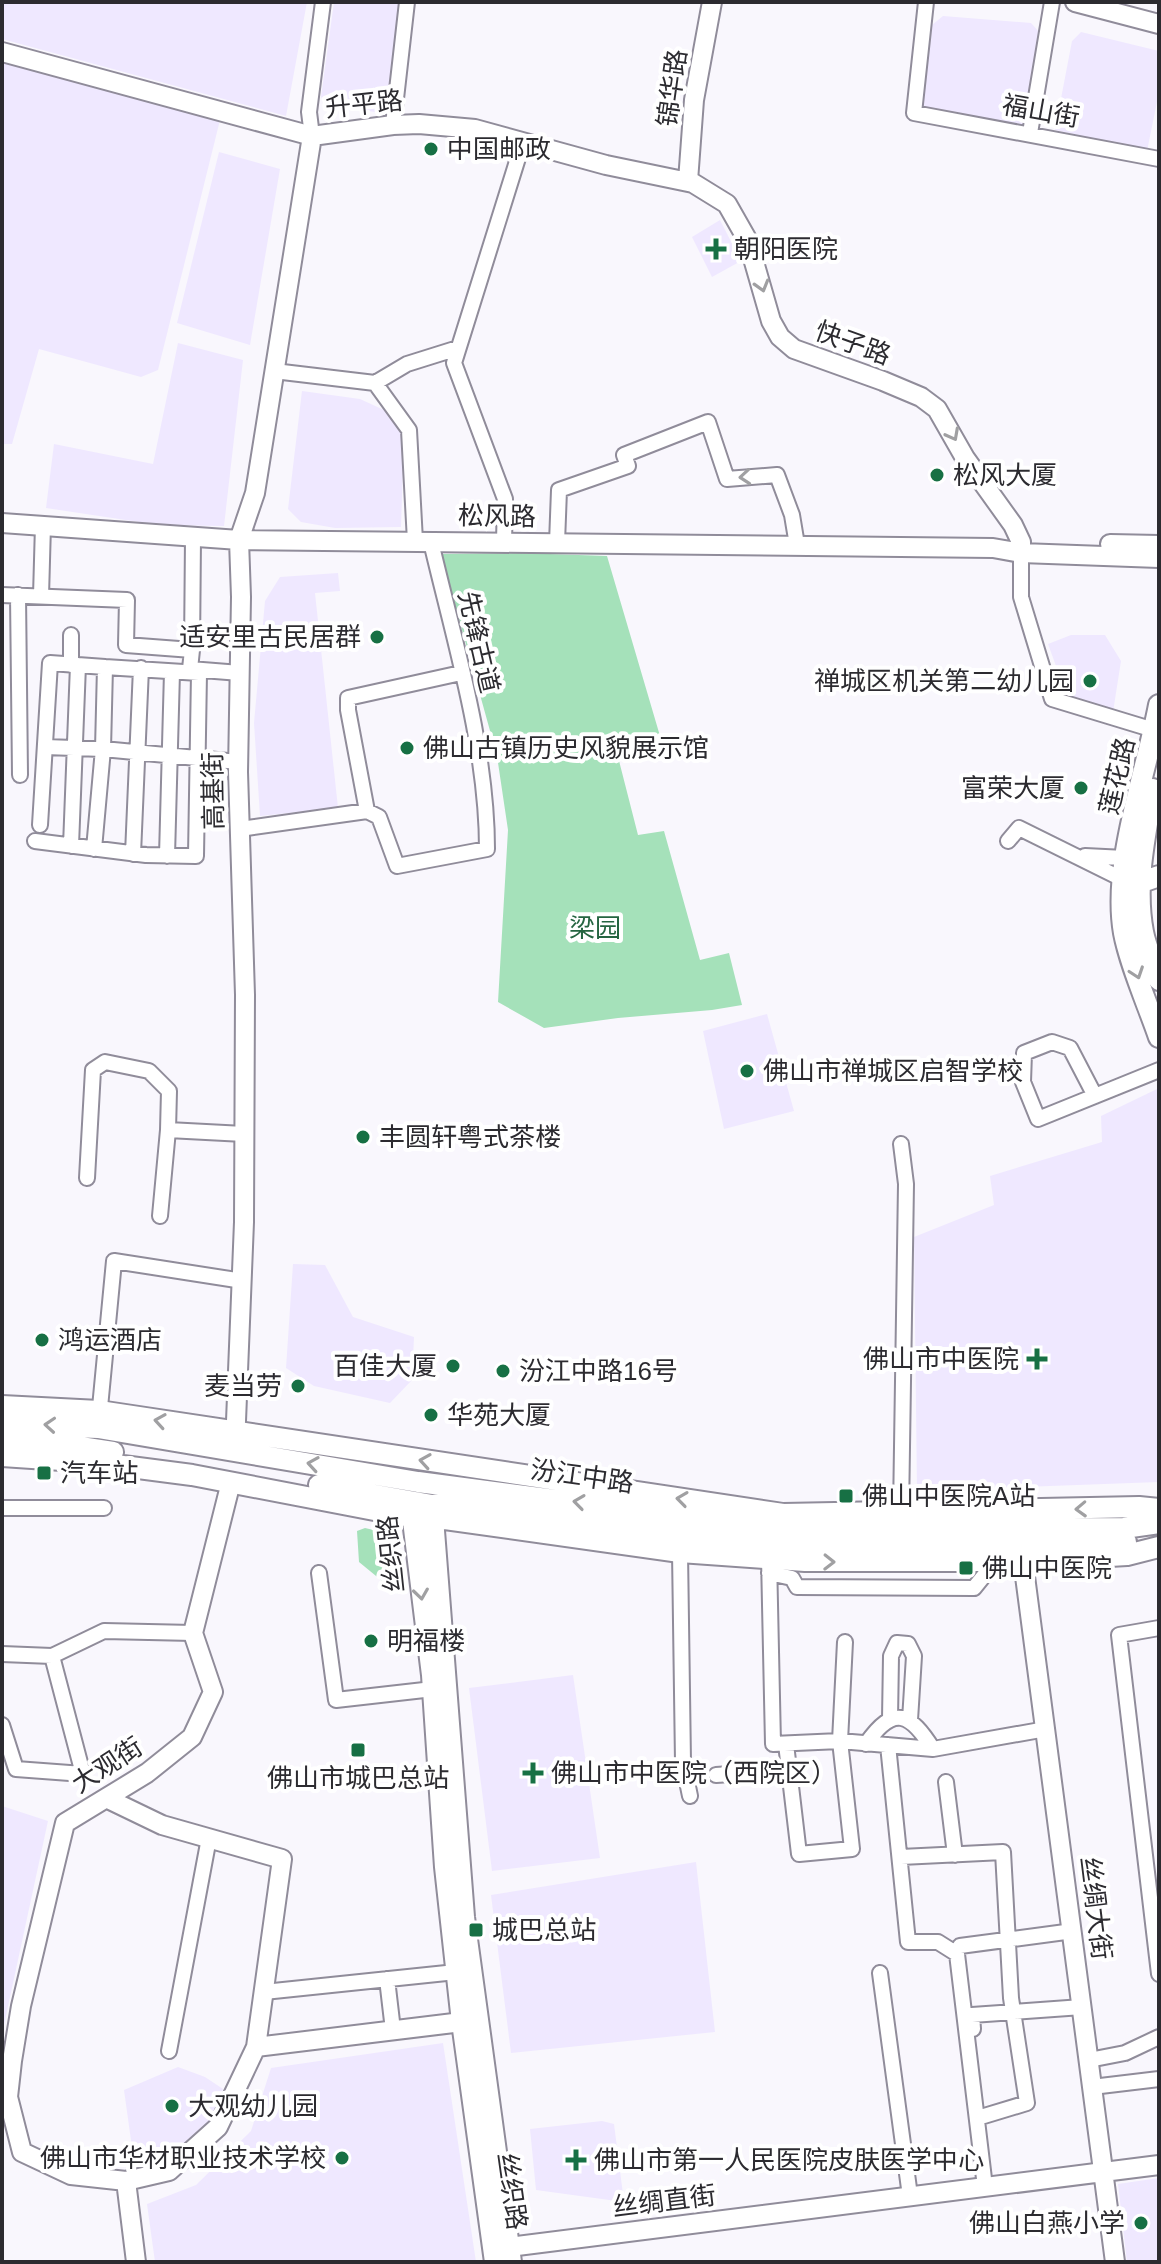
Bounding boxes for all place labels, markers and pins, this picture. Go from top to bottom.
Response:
place label: 中国邮政 [447,134,551,164]
marker: 中国邮政 [422,140,440,158]
place label: 朝阳医院 [734,234,838,264]
marker: 朝阳医院 [705,238,727,260]
place label: 松风大厦 [953,460,1057,490]
marker: 松风大厦 [928,466,946,484]
place label: 适安里古民居群 [179,622,361,652]
marker: 适安里古民居群 [368,628,386,646]
place label: 禅城区机关第二幼儿园 [814,666,1074,696]
marker: 禅城区机关第二幼儿园 [1081,672,1099,690]
place label: 佛山古镇历史风貌展示馆 [423,733,709,763]
marker: 佛山古镇历史风貌展示馆 [398,739,416,757]
place label: 富荣大厦 [961,773,1065,803]
marker: 富荣大厦 [1072,779,1090,797]
place label: 佛山市禅城区启智学校 [763,1056,1023,1086]
marker: 佛山市禅城区启智学校 [738,1062,756,1080]
place label: 丰圆轩粤式茶楼 [379,1122,561,1152]
marker: 丰圆轩粤式茶楼 [354,1128,372,1146]
place label: 鸿运酒店 [58,1325,162,1355]
marker: 鸿运酒店 [33,1331,51,1349]
place label: 佛山市中医院 [863,1344,1019,1374]
marker: 佛山市中医院 [1026,1348,1048,1370]
place label: 百佳大厦 [333,1351,437,1381]
place label: 汾江中路16号 [519,1356,678,1386]
marker: 百佳大厦 [444,1357,462,1375]
marker: 汾江中路16号 [494,1362,512,1380]
place label: 麦当劳 [204,1371,282,1401]
marker: 麦当劳 [289,1377,307,1395]
place label: 华苑大厦 [447,1400,551,1430]
marker: 华苑大厦 [422,1406,440,1424]
place label: 汽车站 [60,1458,138,1488]
marker: 汽车站 [35,1464,53,1482]
place label: 佛山中医院A站 [862,1481,1035,1511]
marker: 佛山中医院A站 [837,1487,855,1505]
place label: 佛山中医院 [982,1553,1112,1583]
marker: 佛山中医院 [957,1559,975,1577]
place label: 明福楼 [387,1626,465,1656]
marker: 明福楼 [362,1632,380,1650]
marker: 佛山市城巴总站 [349,1741,367,1759]
place label: 佛山市中医院（西院区） [551,1758,837,1788]
marker: 佛山市中医院（西院区） [522,1762,544,1784]
place label: 佛山市城巴总站 [267,1763,449,1793]
place label: 城巴总站 [492,1915,596,1945]
marker: 城巴总站 [467,1921,485,1939]
place label: 大观幼儿园 [188,2091,318,2121]
marker: 大观幼儿园 [163,2097,181,2115]
place label: 佛山市华材职业技术学校 [40,2143,326,2173]
place label: 佛山市第一人民医院皮肤医学中心 [594,2145,984,2175]
marker: 佛山市华材职业技术学校 [333,2149,351,2167]
marker: 佛山市第一人民医院皮肤医学中心 [565,2149,587,2171]
place label: 佛山白燕小学 [969,2208,1125,2238]
marker: 佛山白燕小学 [1132,2214,1150,2232]

